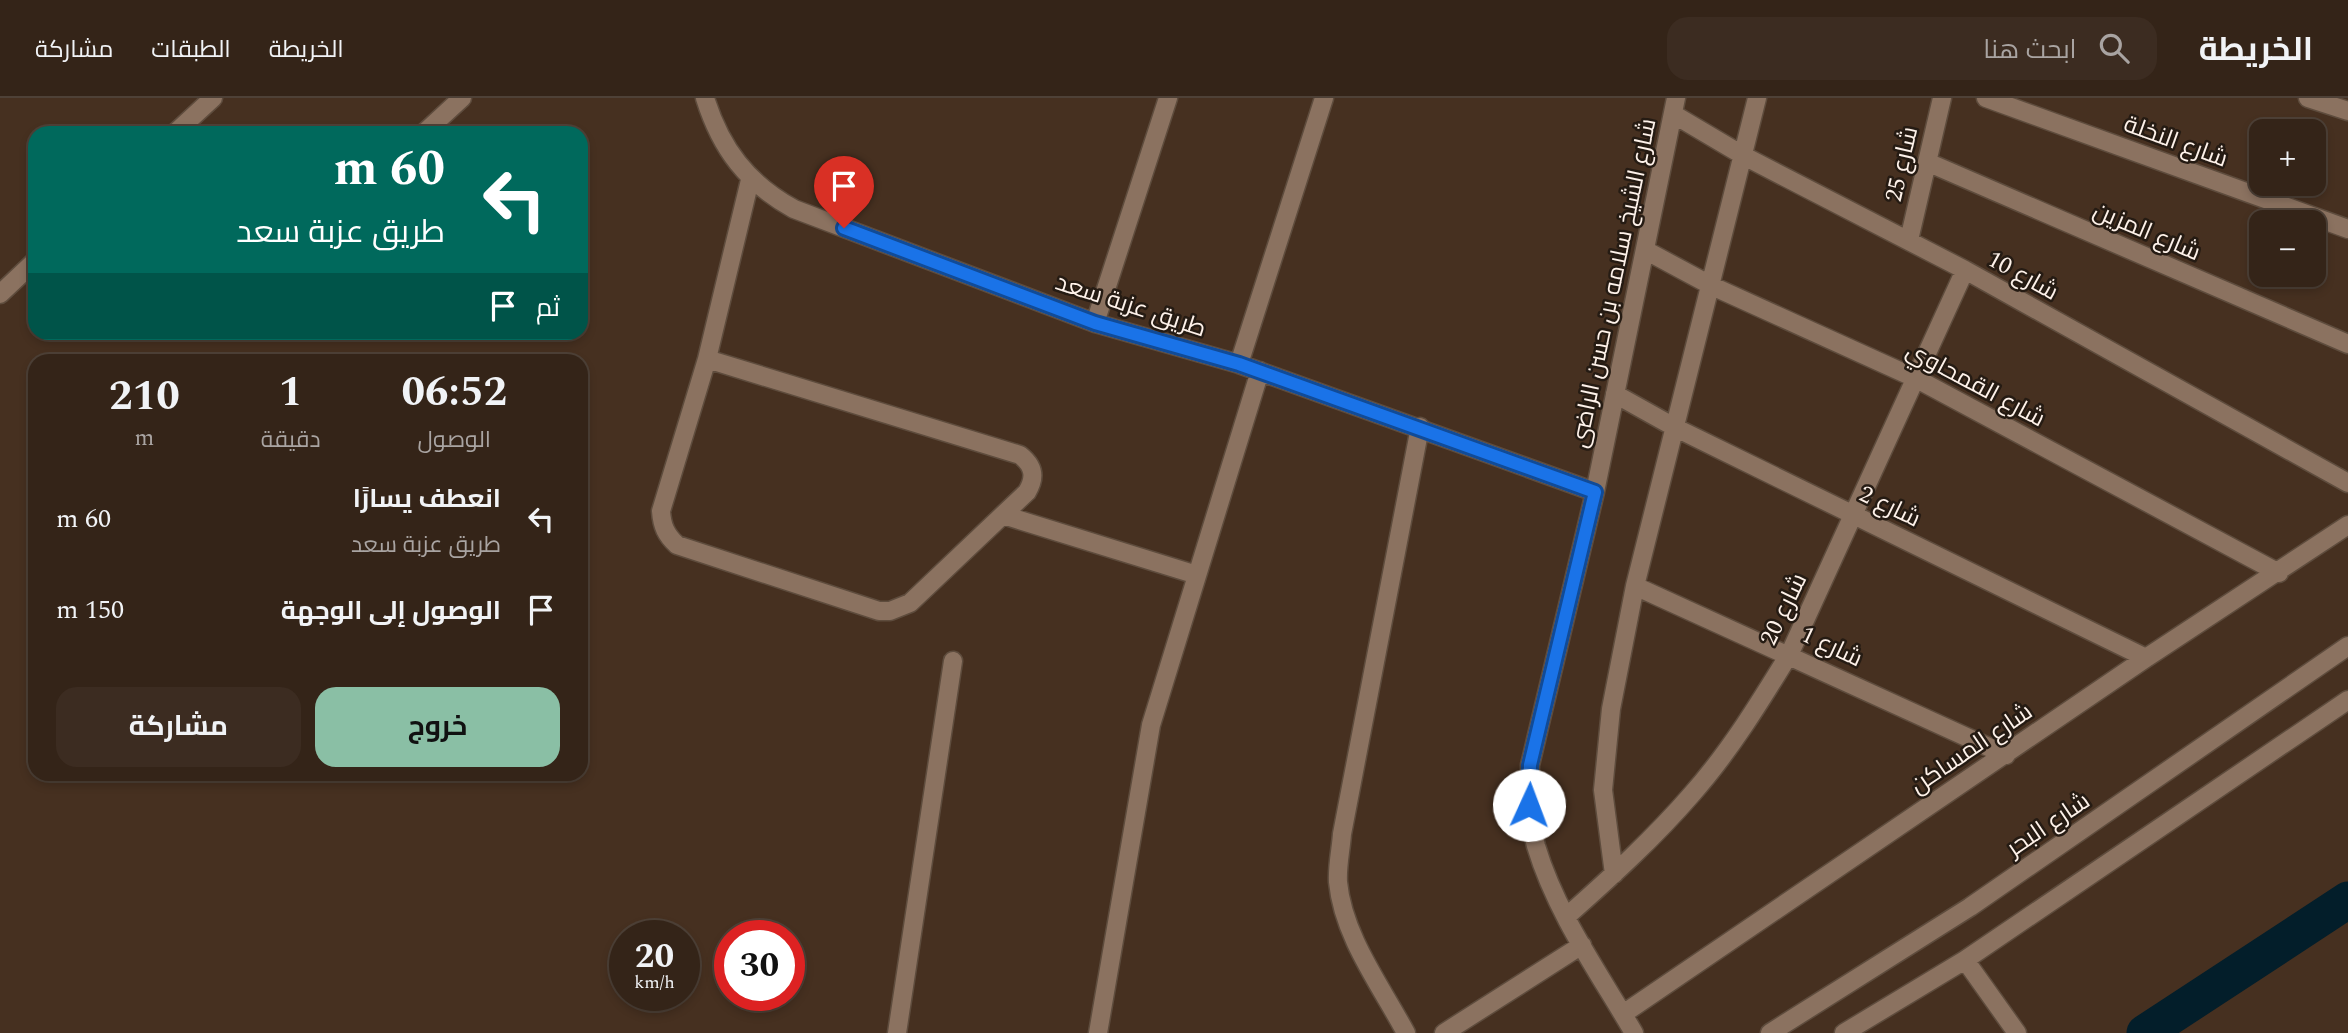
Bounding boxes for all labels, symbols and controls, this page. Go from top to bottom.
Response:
search box [1667,17,2157,80]
text: الخريطة [2199,25,2313,75]
icon: search [2095,29,2133,67]
text: ابحث هنا [1983,30,2077,70]
text: مشاركة [35,32,113,68]
text: الطبقات [151,32,231,68]
text: الخريطة [269,32,344,68]
street label: شارع النخلة [2119,107,2233,177]
street label: شارع الشيخ سلامه بن حسن الراضى [1561,115,1667,451]
map controls [2249,119,2326,287]
button: + [2249,119,2326,196]
street label: شارع 25 [1876,123,1928,206]
text: 60 m [334,132,445,207]
icon: left [469,154,560,245]
pin [814,156,874,228]
icon: arrive [825,167,863,205]
street label: شارع المزين [2087,193,2206,271]
text: طريق عزبة سعد [236,208,445,257]
button: − [2249,210,2326,287]
street label: شارع 10 [1980,242,2065,310]
street label: طريق عزبة سعد [1051,265,1211,347]
icon: arrive [484,287,522,325]
text: ثم [536,288,560,328]
street label: شارع القمحاوي [1899,333,2052,437]
text: 1 [279,361,302,424]
text: 06:52 [402,361,507,424]
text: 210 [109,365,180,428]
text: m [134,421,154,456]
text: دقيقة [261,423,321,458]
text: الوصول [418,423,491,458]
street label: شارع 2 [1853,477,1926,537]
text: انعطف يسارًا [353,479,501,519]
text: 60 m [56,499,111,539]
icon: left [522,500,560,538]
text: طريق عزبة سعد [351,528,501,563]
street label: شارع 20 [1751,567,1817,652]
text: 150 m [56,590,124,630]
text: الوصول إلى الوجهة [281,591,501,631]
icon: arrive [522,591,560,629]
street label: شارع 1 [1795,617,1868,677]
button: مشاركة [56,687,301,767]
button: خروج [315,687,560,767]
street label: شارع المساكن [1903,694,2040,803]
position arrow [1492,768,1566,842]
street label: شارع البحر [1998,784,2098,867]
speed limit sign: 30 [714,920,805,1011]
text: 20 [635,930,674,983]
text: km/h [634,969,675,996]

